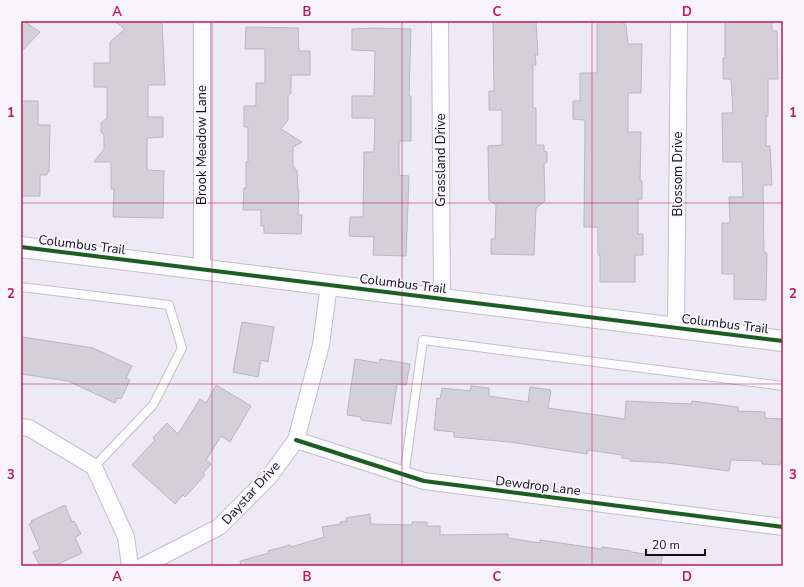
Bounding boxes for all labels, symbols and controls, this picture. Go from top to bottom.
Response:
text: A [112,3,122,21]
text: B [303,3,312,21]
text: C [493,3,502,21]
text: D [682,3,692,21]
street label: Brook Meadow Lane [193,85,211,205]
text: 1 [7,104,15,122]
text: 1 [789,104,797,122]
street label: Grassland Drive [432,113,450,207]
street label: Blossom Drive [669,132,687,216]
street label: Columbus Trail [38,231,127,259]
street label: Columbus Trail [359,270,448,298]
text: 2 [7,285,15,303]
text: 2 [789,285,797,303]
street label: Columbus Trail [681,310,770,338]
street label: Daystar Drive [218,457,284,529]
text: 3 [7,466,15,484]
text: 3 [789,466,797,484]
street label: Dewdrop Lane [494,472,582,500]
scale bar [646,531,705,557]
text: 20 m [652,537,680,553]
text: A [112,568,122,586]
text: B [303,568,312,586]
text: C [493,568,502,586]
text: D [682,568,692,586]

